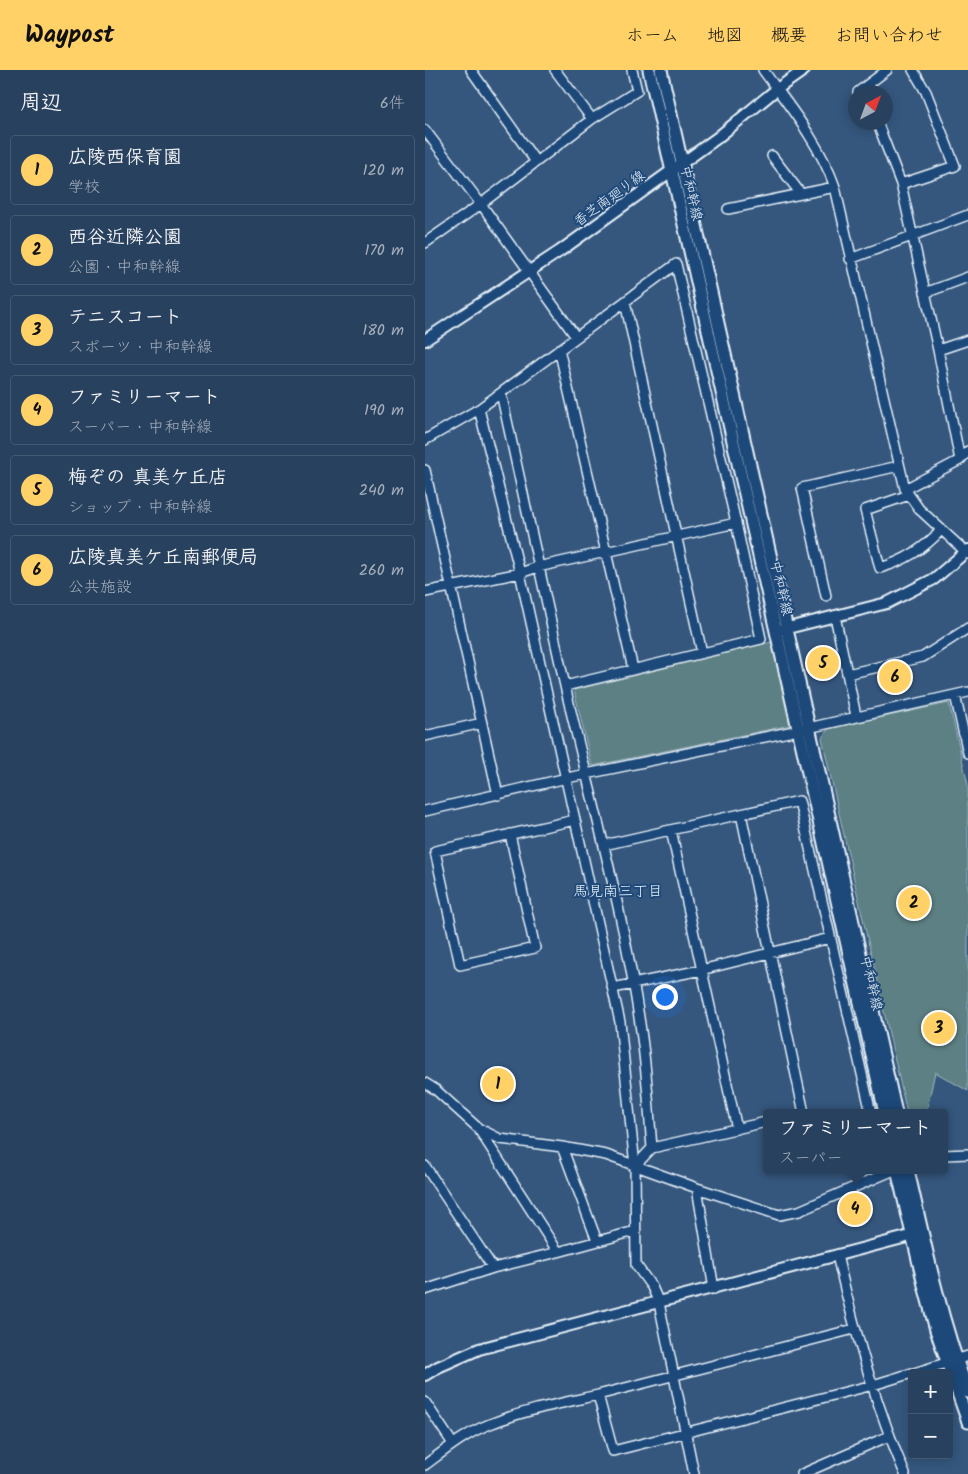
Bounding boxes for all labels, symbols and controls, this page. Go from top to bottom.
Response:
text: Waypost [25,16,114,55]
text: ホーム [626,22,679,51]
text: 地図 [707,22,743,51]
text: 概要 [771,22,807,51]
text: お問い合わせ [835,22,943,51]
north arrow [848,85,893,130]
text: 周辺 [20,87,62,120]
text: 6件 [380,91,405,116]
text: 広陵西保育園 [68,143,182,173]
text: 1 [35,158,39,183]
text: 120 m [363,158,404,183]
street label: 中和幹線 [674,163,708,223]
street label: 香芝南廻り線 [569,165,650,232]
text: 学校 [68,175,100,200]
text: 西谷近隣公園 [68,223,182,253]
text: 2 [32,238,42,263]
text: 170 m [364,238,404,263]
text: 公園 · 中和幹線 [68,255,181,280]
text: テニスコート [68,303,182,333]
text: 3 [33,318,41,343]
text: 180 m [362,318,404,343]
text: スポーツ · 中和幹線 [68,335,212,360]
text: ファミリーマート [68,383,221,413]
text: 4 [33,398,41,423]
text: 190 m [364,398,404,423]
text: スーパー · 中和幹線 [68,415,212,440]
text: 梅ぞの 真美ケ丘店 [68,463,227,493]
text: 5 [33,478,41,503]
text: 240 m [359,478,404,503]
text: ショップ · 中和幹線 [68,495,212,520]
text: 広陵真美ケ丘南郵便局 [68,543,258,573]
text: 6 [33,558,41,583]
text: 260 m [359,558,404,583]
street label: 中和幹線 [764,558,798,618]
text: 公共施設 [68,575,132,600]
pin: 5 [807,644,839,682]
pin: 6 [879,658,911,696]
district label: 馬見南三丁目 [573,880,663,904]
pin: 2 [898,884,930,922]
street label: 中和幹線 [854,953,888,1013]
your location [652,984,678,1010]
pin: 3 [923,1009,955,1047]
pin: 1 [482,1065,514,1103]
popup [763,1109,948,1174]
text: ファミリーマート [779,1114,932,1144]
text: スーパー [779,1146,842,1171]
pin: 4 [839,1190,871,1228]
map controls [908,1369,953,1459]
button: + [908,1369,953,1414]
button: − [908,1414,953,1459]

